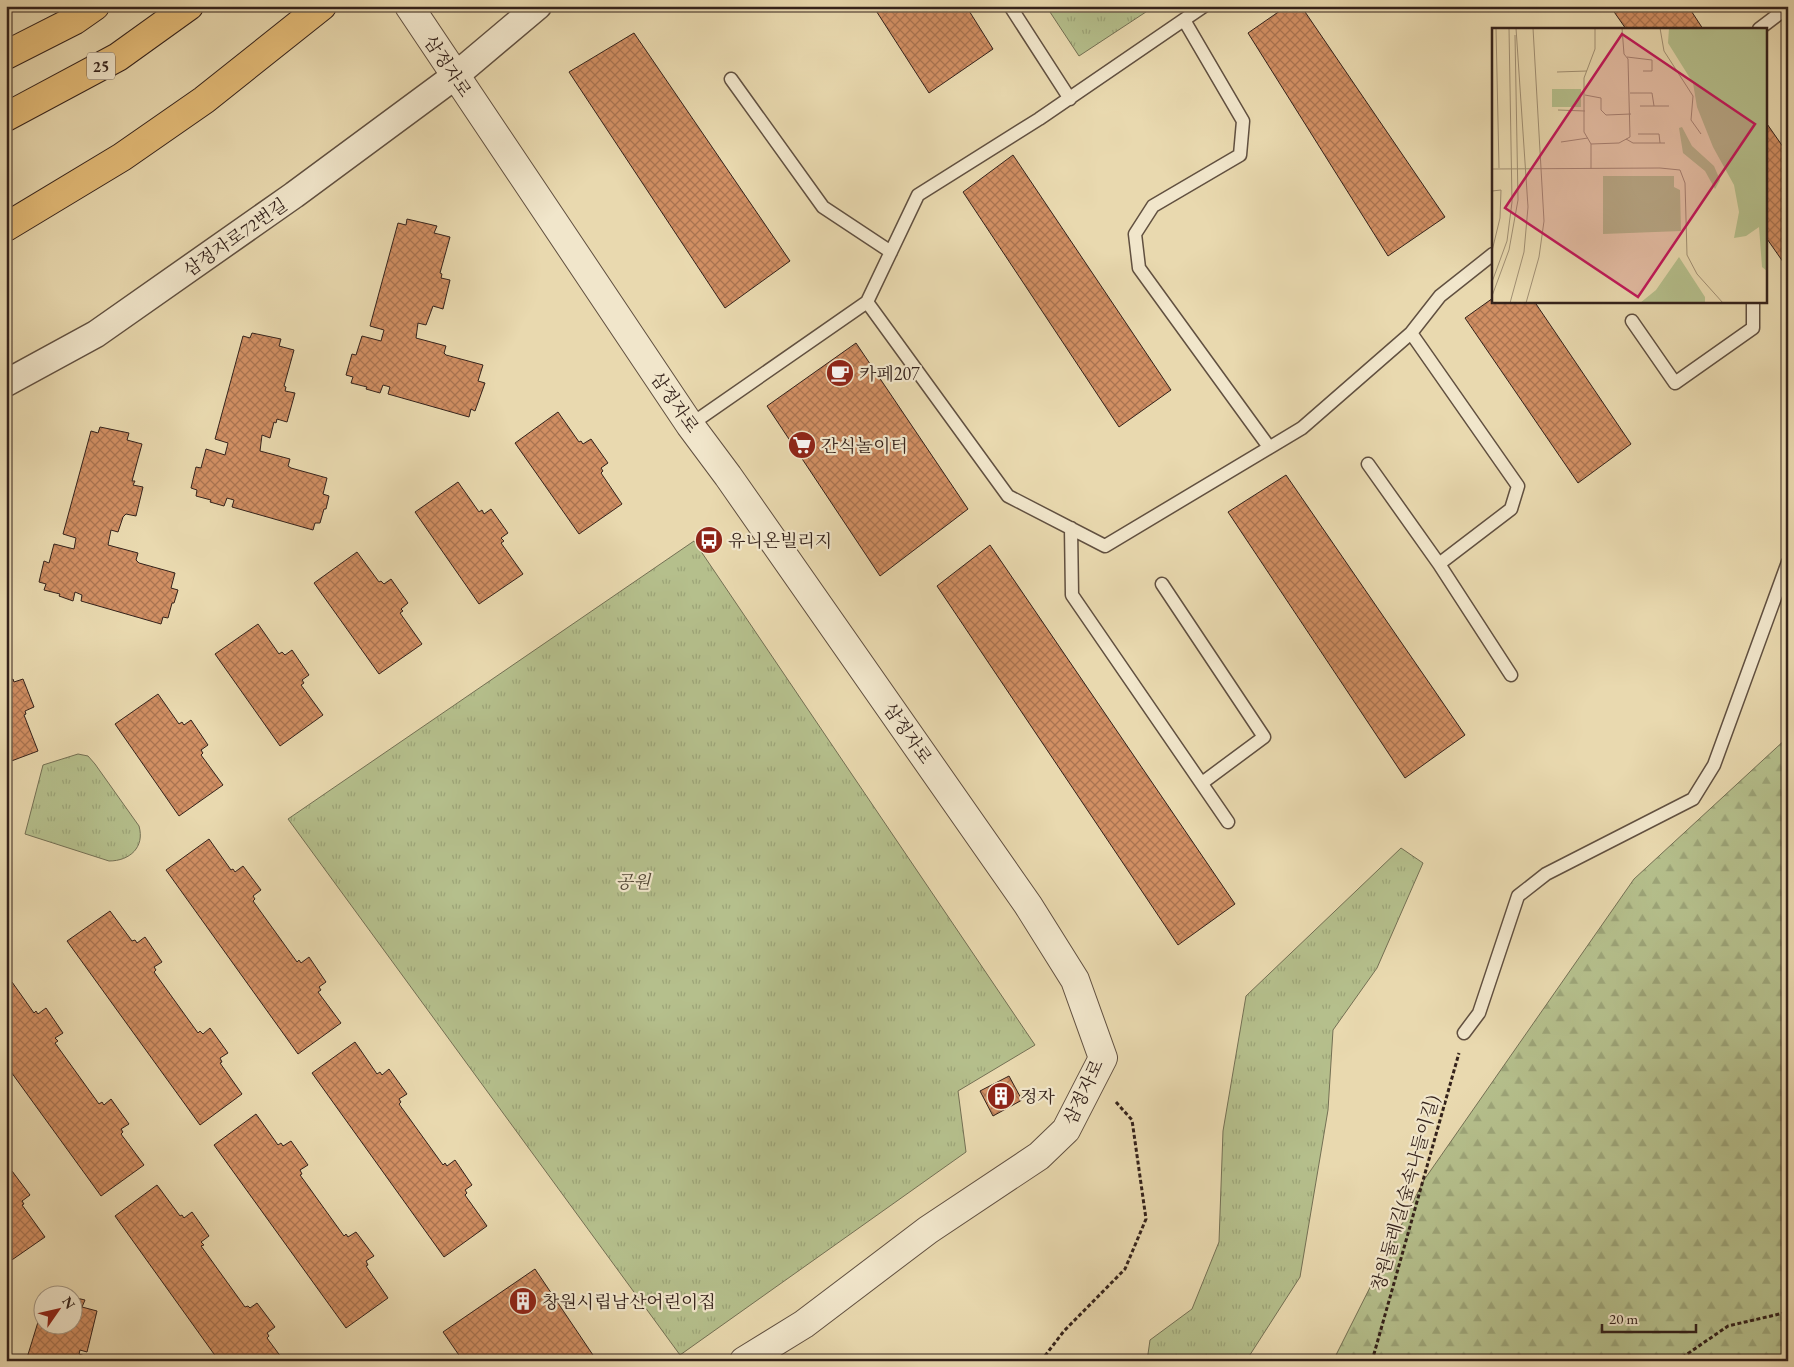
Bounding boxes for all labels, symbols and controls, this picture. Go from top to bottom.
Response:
inset map [1492,28,1766,302]
street label: 삼정자로 [419,31,477,101]
road number: 25 [87,52,115,80]
street label: 삼정자로72번길 [179,193,291,281]
cafe icon: 카페207 [825,358,855,388]
place label: 카페207 [859,362,920,385]
street label: 삼정자로 [646,367,704,437]
supermarket icon: 간식놀이터 [787,430,817,460]
place label: 간식놀이터 [821,434,908,457]
bus stop icon: 유니온빌리지 [694,525,724,555]
place label: 유니온빌리지 [728,529,832,552]
street label: 삼정자로 [879,698,937,768]
park label: 공원 [616,870,652,893]
street label: 삼정자로 [1058,1056,1108,1128]
building icon: 정자 [986,1081,1016,1111]
place label: 정자 [1020,1085,1055,1108]
street label: 창원둘레길(숲속나들이길) [1366,1092,1444,1294]
north arrow [32,1284,82,1334]
building icon: 창원시립남산어린이집 [508,1286,538,1316]
place label: 창원시립남산어린이집 [542,1290,716,1313]
text: N [58,1293,80,1313]
scale bar [1602,1302,1695,1334]
text: 20 m [1609,1309,1638,1328]

